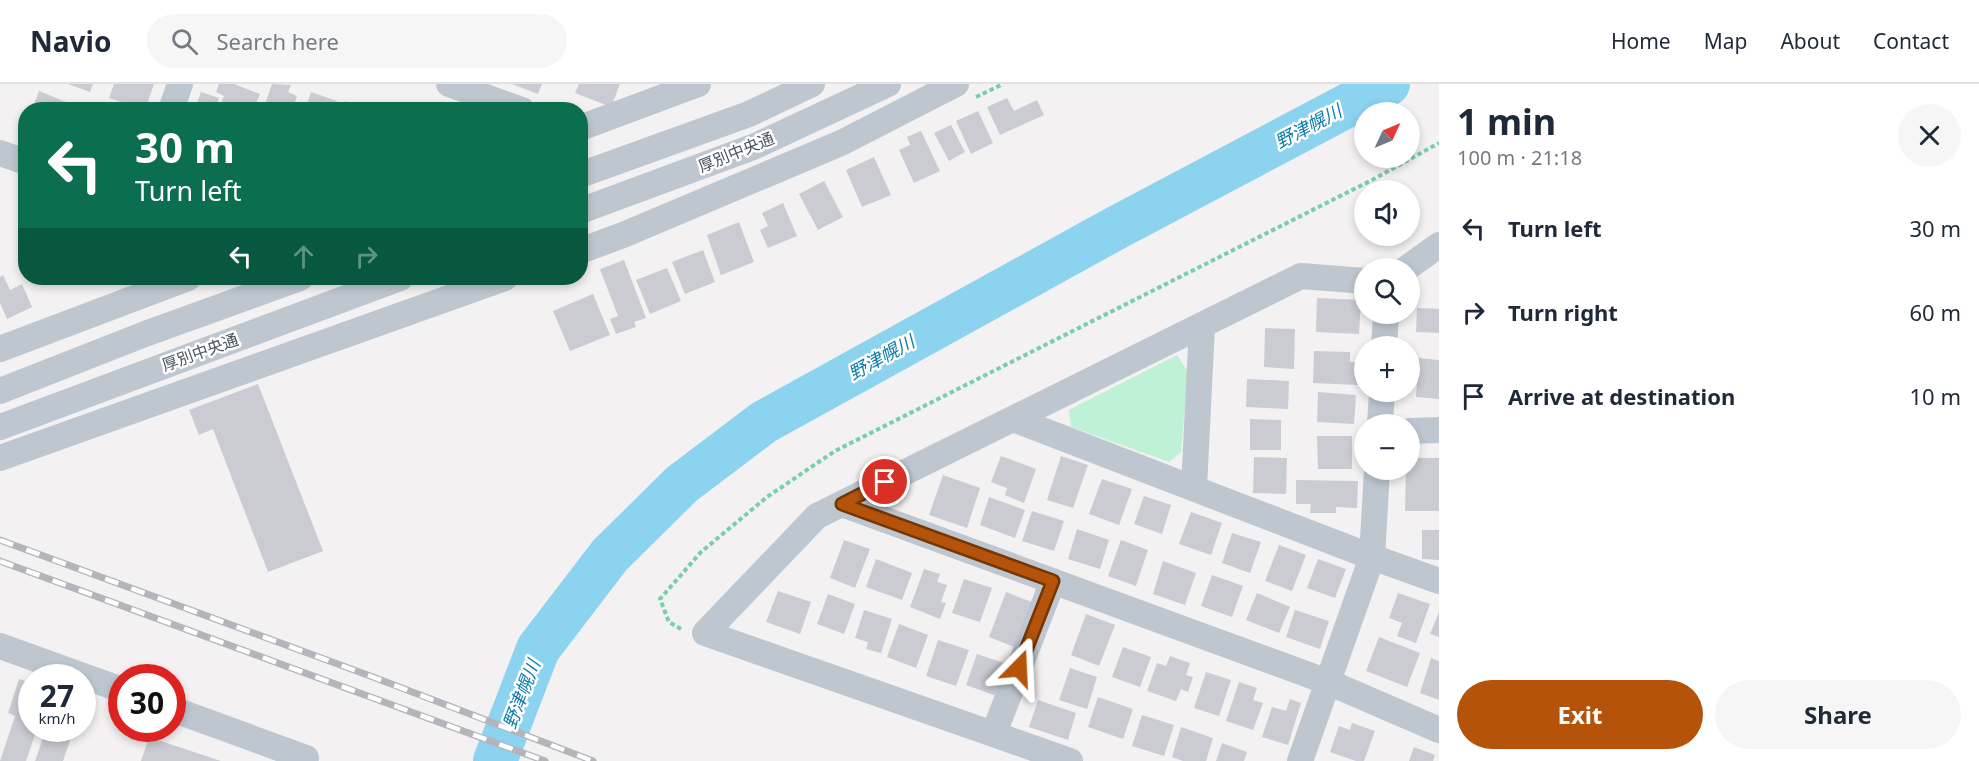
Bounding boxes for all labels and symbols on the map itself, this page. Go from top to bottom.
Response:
water label: 野津幌川 [1271,98,1347,153]
north arrow [1354,102,1420,168]
street label: 厚別中央通 [695,127,777,177]
street label: 厚別中央通 [159,328,241,376]
water label: 野津幌川 [844,328,920,385]
pin [859,456,910,507]
position arrow [987,636,1051,700]
water label: 野津幌川 [497,654,546,732]
speed limit sign: 30 [108,664,186,742]

